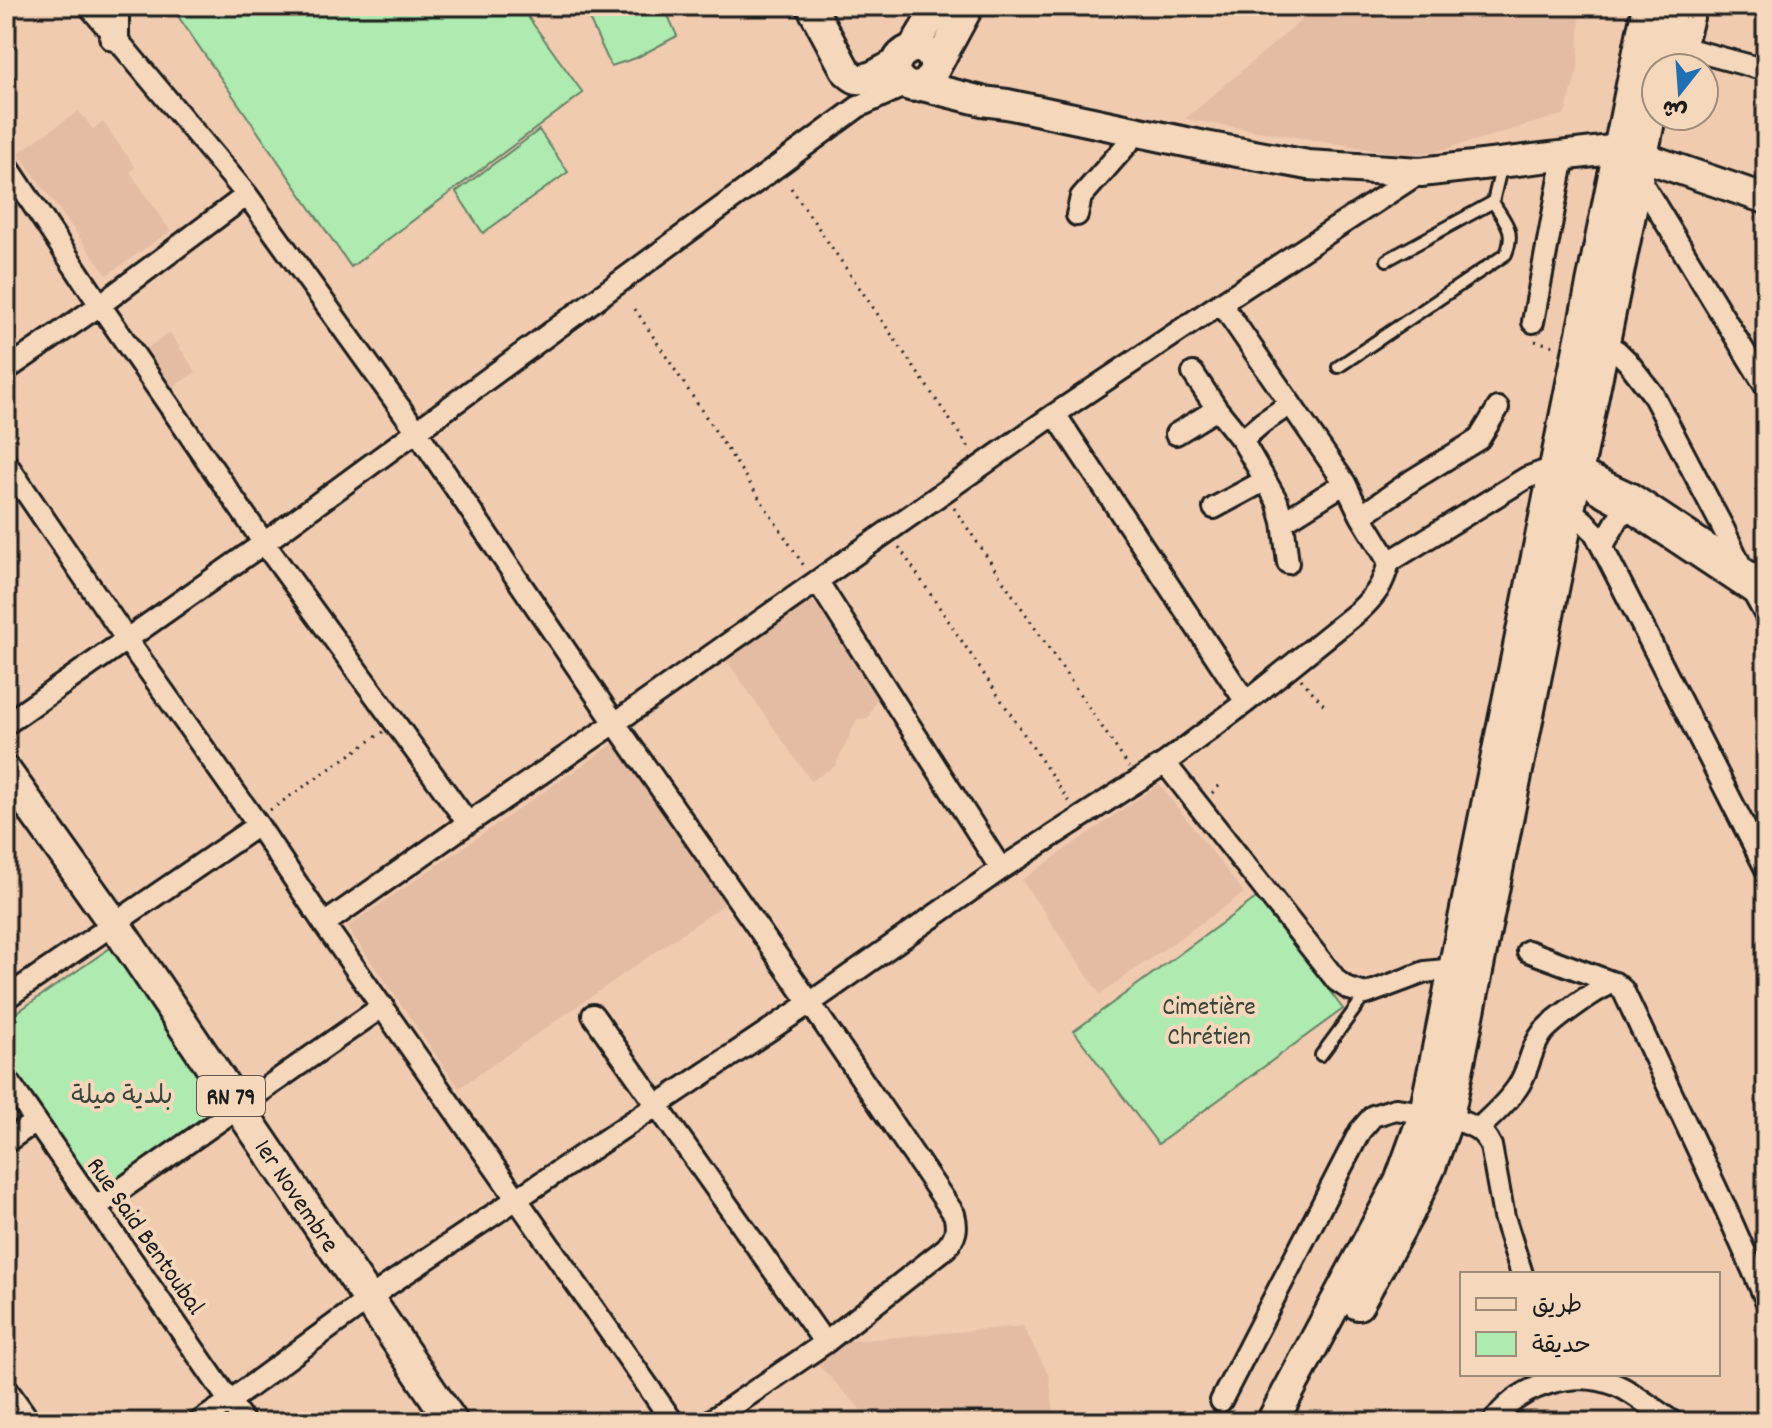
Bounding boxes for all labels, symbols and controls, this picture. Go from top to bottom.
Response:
north arrow [1640,52,1720,132]
text: ش [1659,89,1691,126]
park label: Cimetière Chrétien [1162,990,1256,1057]
road number: RN 79 [197,1076,265,1116]
park label: بلدية ميلة [71,1079,173,1116]
street label: 1er Novembre [244,1133,347,1261]
street label: Rue Said Bentoubal [76,1150,213,1324]
legend [1460,1272,1720,1376]
text: طريق [1532,1290,1582,1324]
text: حديقة [1532,1330,1591,1364]

